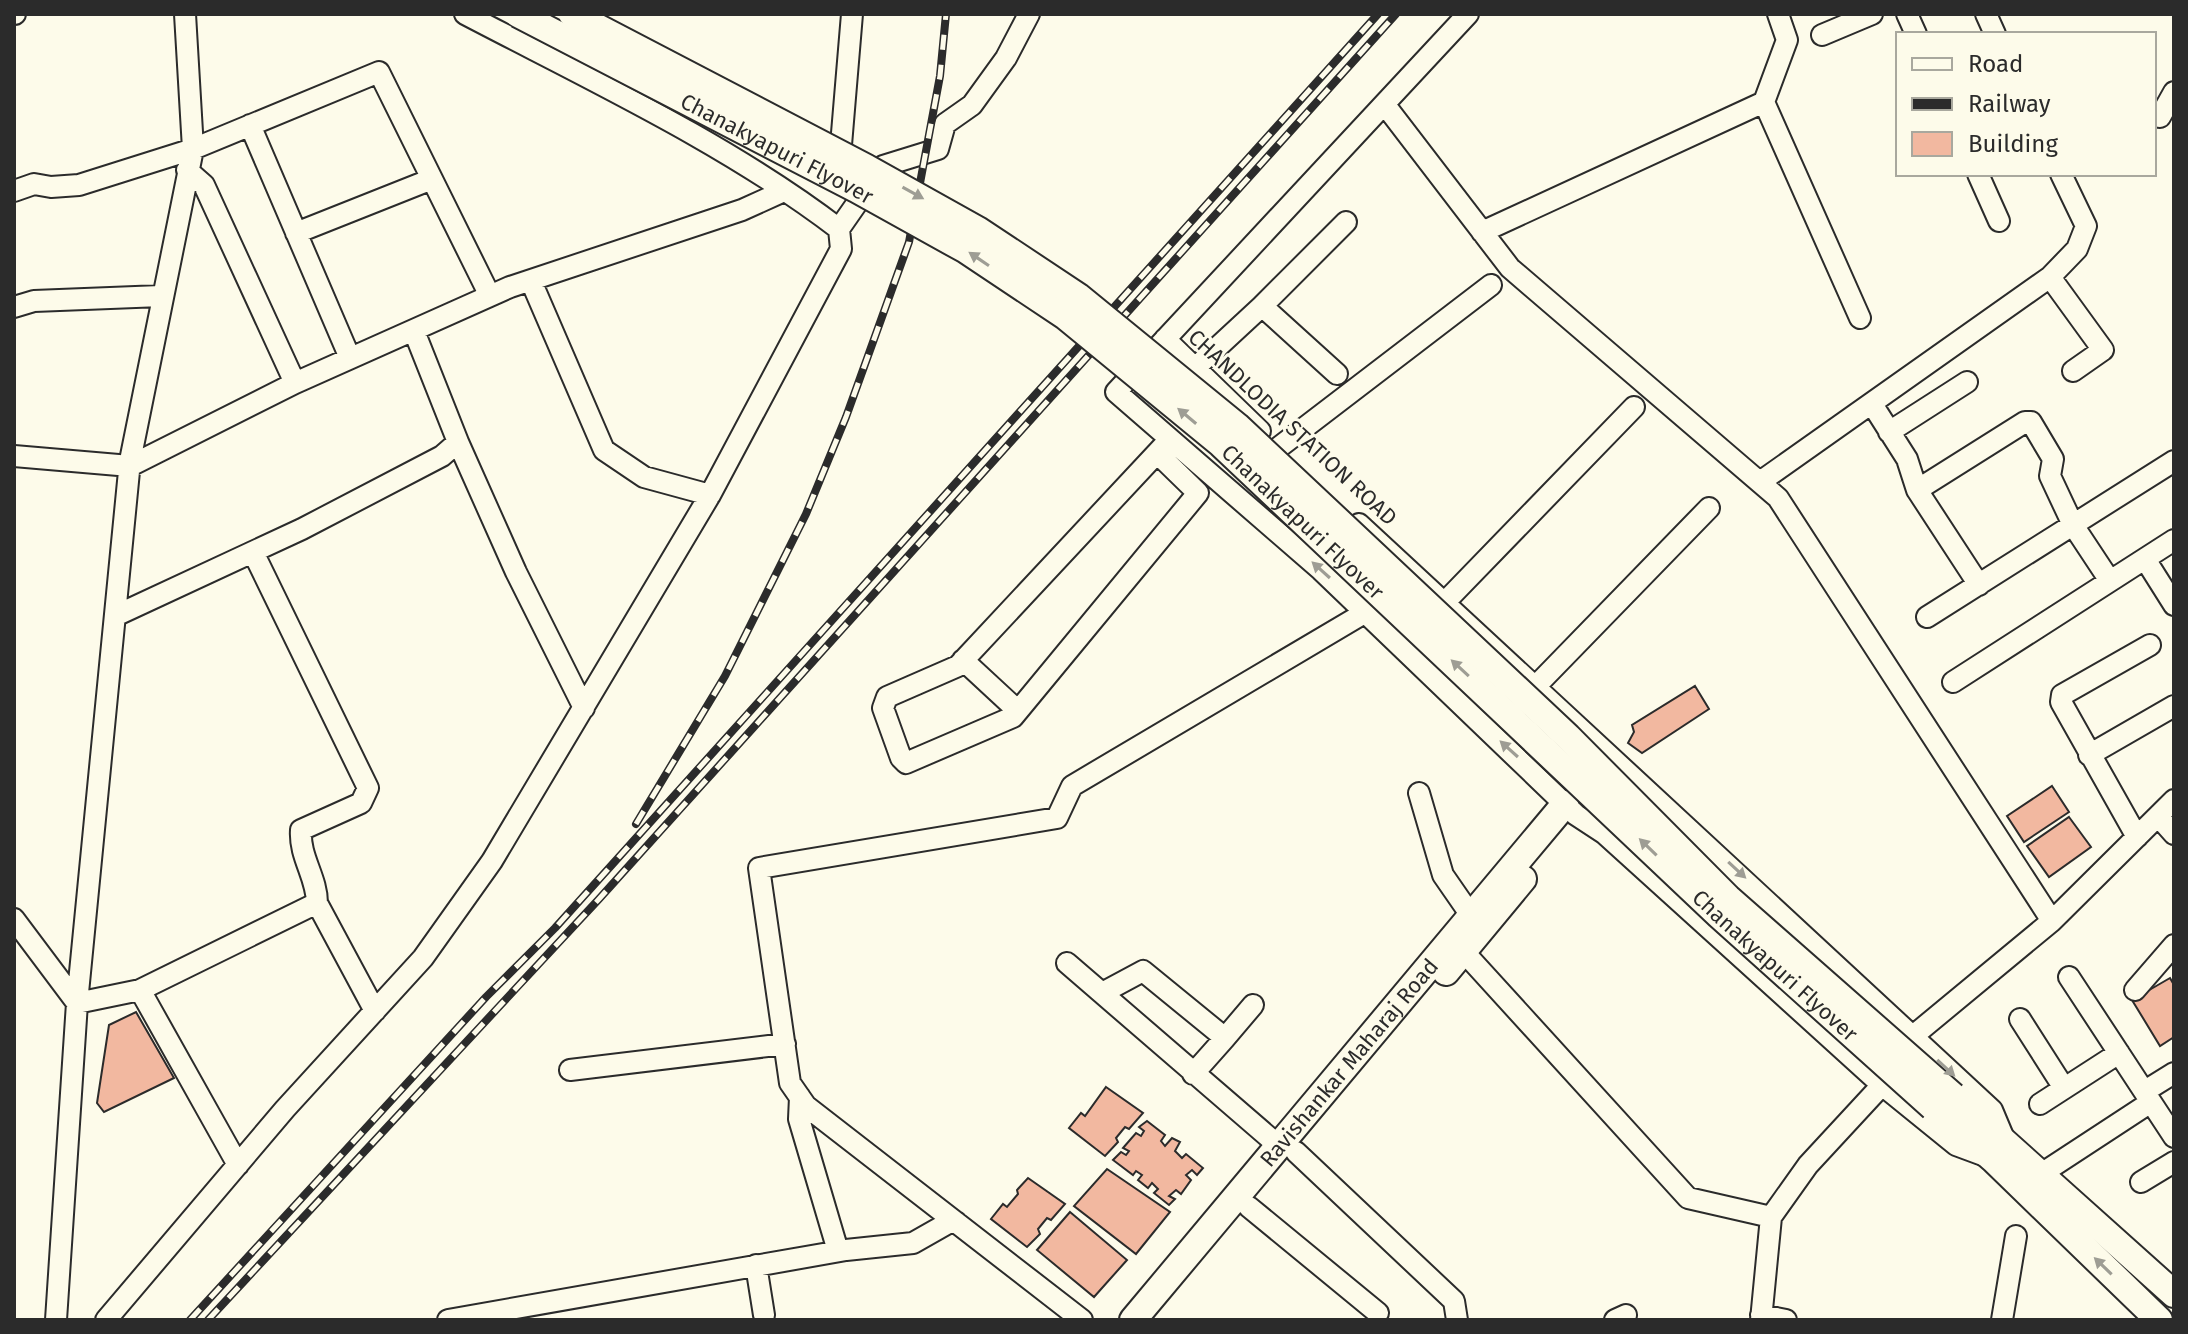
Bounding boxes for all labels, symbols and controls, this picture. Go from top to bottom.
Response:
legend [1896,32,2156,176]
text: Road [1968,50,2023,78]
street label: Chanakyapuri Flyover [676,88,879,210]
text: Railway [1968,90,2051,118]
text: Building [1968,130,2058,158]
one-way arrow [902,187,925,200]
one-way arrow [969,252,990,267]
street label: CHANDLODIA STATION ROAD [1183,324,1403,531]
one-way arrow [1177,408,1197,425]
street label: Chanakyapuri Flyover [1216,439,1390,605]
one-way arrow [1311,562,1330,580]
one-way arrow [1450,660,1469,678]
one-way arrow [1500,741,1519,759]
one-way arrow [1639,838,1658,857]
one-way arrow [1727,861,1746,879]
street label: Chanakyapuri Flyover [1687,884,1864,1047]
street label: Ravishankar Maharaj Road [1254,953,1444,1172]
one-way arrow [1937,1058,1956,1076]
one-way arrow [2094,1257,2113,1276]

